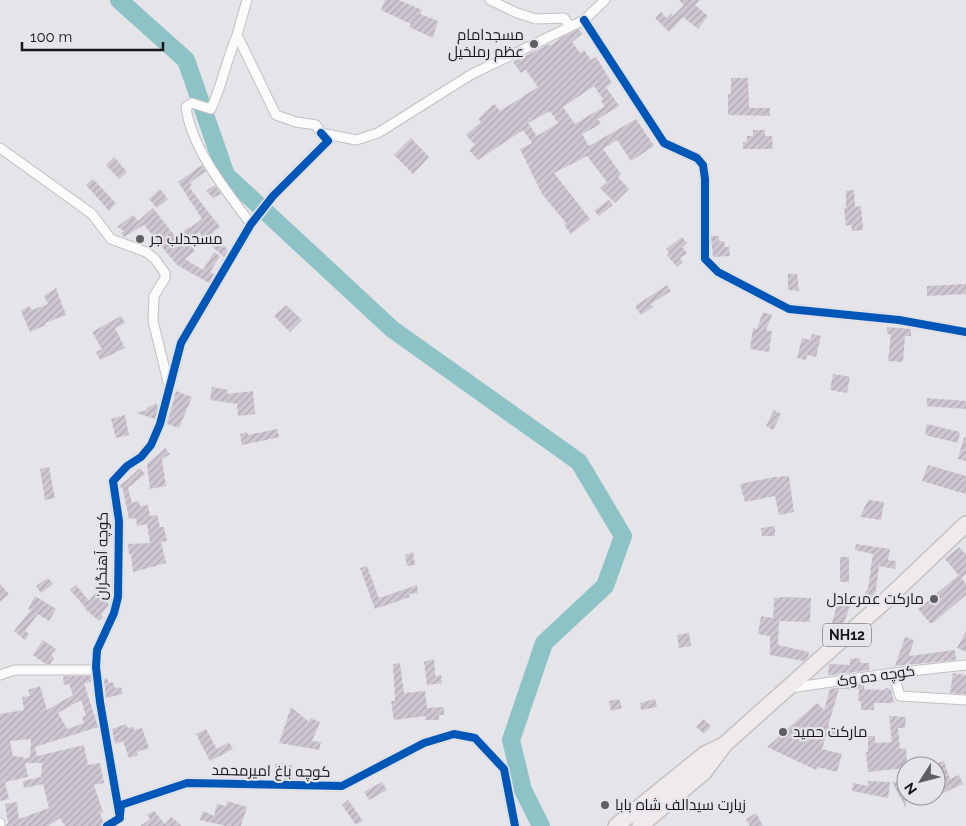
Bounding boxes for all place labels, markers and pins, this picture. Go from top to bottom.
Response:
place label: مسجدامام عظم رملخیل [448,26,524,62]
marker: مسجدامام عظم رملخیل [528,38,540,50]
place label: مسجدلب جر [149,230,223,248]
marker: مسجدلب جر [134,233,146,245]
place label: مارکت عمرعادل [826,590,924,608]
marker: مارکت عمرعادل [928,593,940,605]
place label: مارکت حمید [793,723,867,741]
marker: مارکت حمید [777,726,789,738]
place label: زیارت سیدالف شاه بابا [615,796,746,814]
marker: زیارت سیدالف شاه بابا [599,799,611,811]

